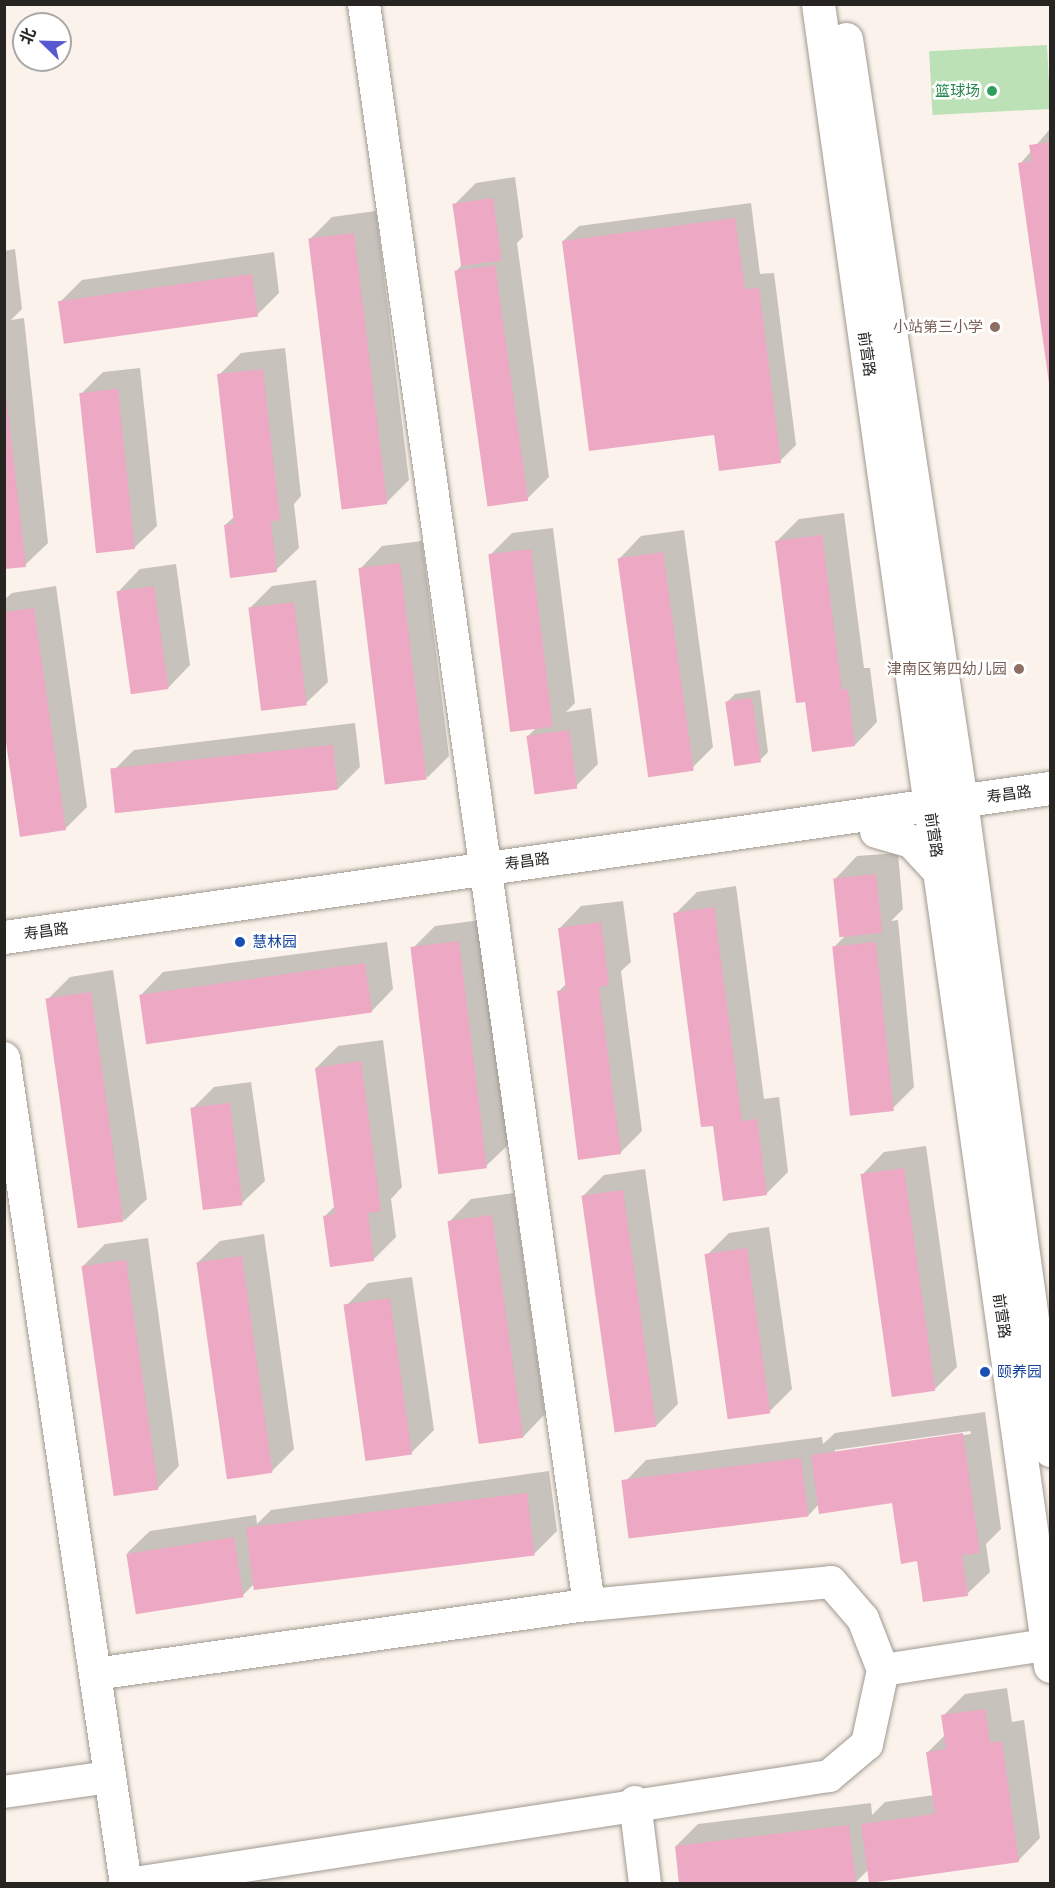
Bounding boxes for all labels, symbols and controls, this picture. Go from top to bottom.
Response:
north arrow [12,12,72,72]
text: 北 [15,24,40,47]
place label: 篮球场 [935,82,980,100]
marker: 篮球场 [985,84,999,98]
place label: 小站第三小学 [893,318,983,336]
marker: 小站第三小学 [988,320,1002,334]
street label: 前营路 [855,330,879,378]
place label: 津南区第四幼儿园 [887,660,1007,678]
marker: 津南区第四幼儿园 [1012,662,1026,676]
street label: 寿昌路 [985,782,1033,806]
street label: 前营路 [922,811,946,859]
street label: 寿昌路 [503,849,551,873]
street label: 寿昌路 [22,919,70,943]
place label: 慧林园 [252,933,297,951]
marker: 慧林园 [233,935,247,949]
street label: 前营路 [990,1292,1014,1340]
place label: 颐养园 [997,1363,1042,1381]
marker: 颐养园 [978,1365,992,1379]

